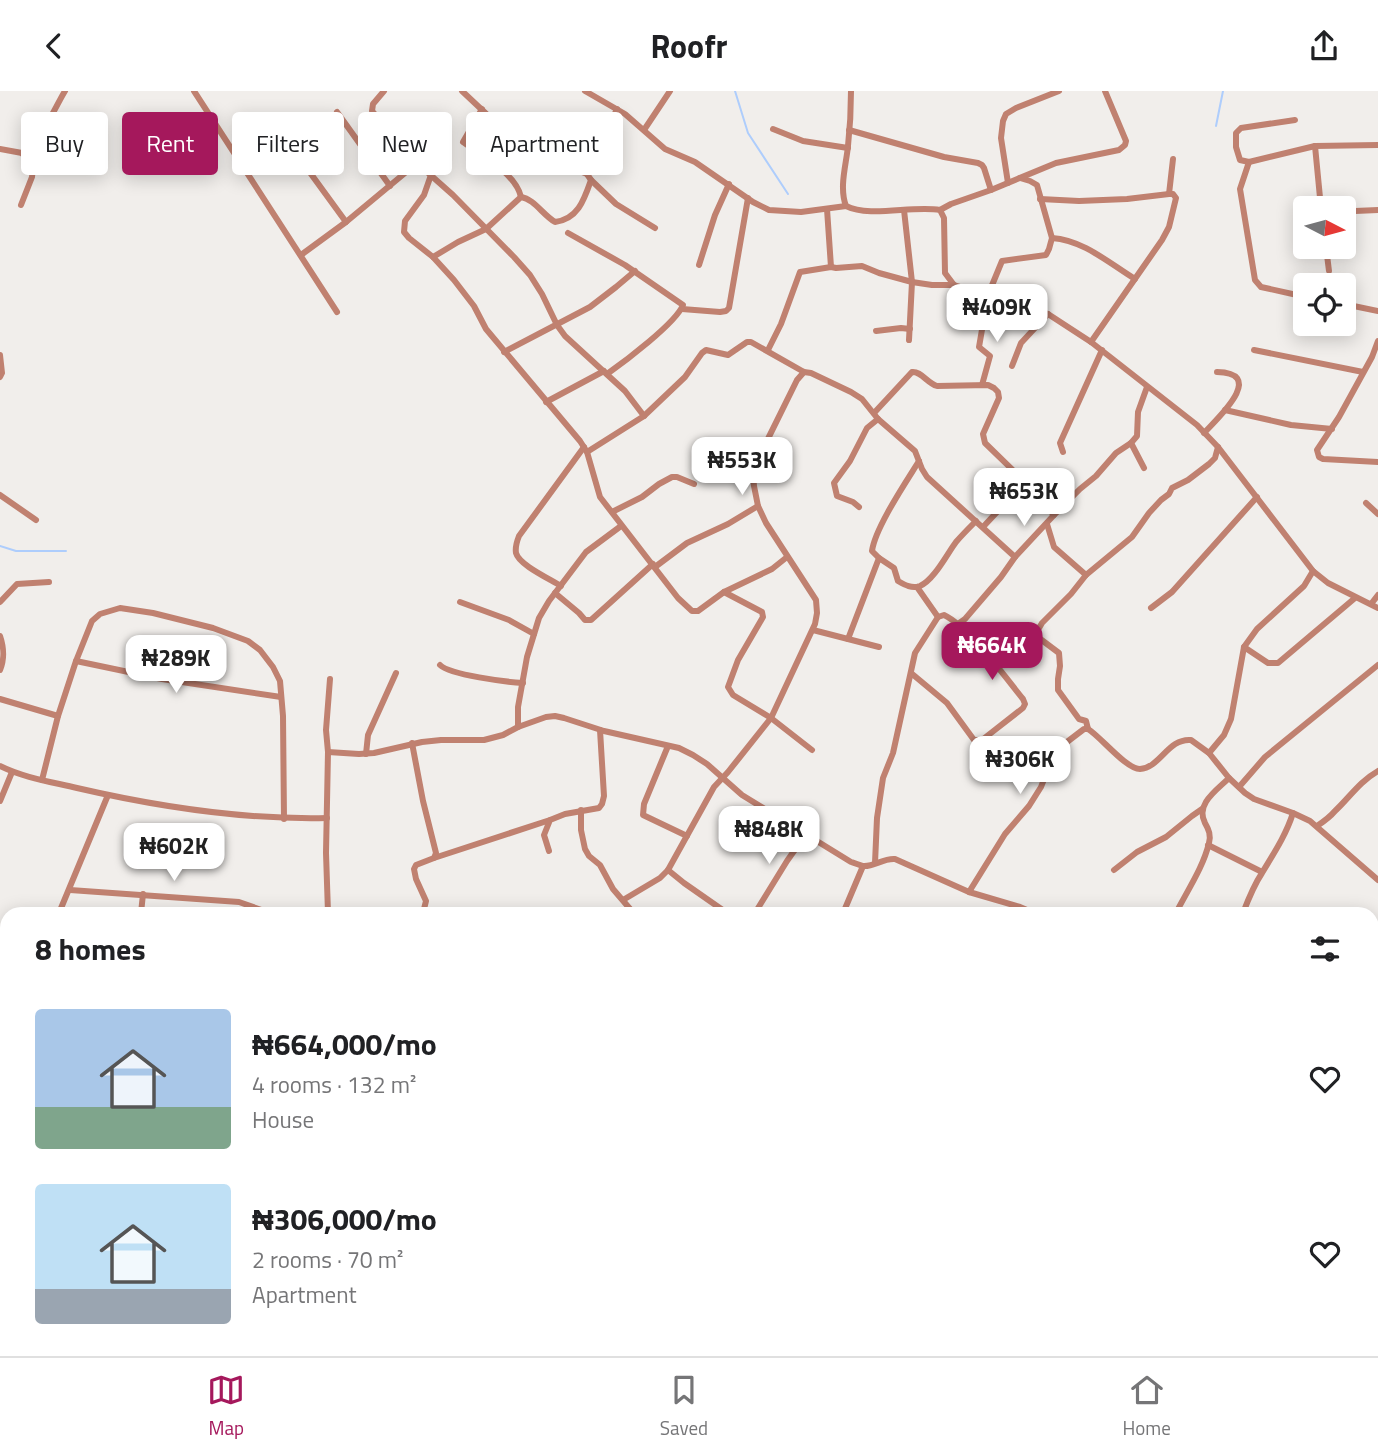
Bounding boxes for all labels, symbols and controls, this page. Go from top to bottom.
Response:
text: Roofr [651,22,727,70]
icon: back [35,27,73,65]
icon: share [1305,27,1343,65]
chip: Buy [21,112,108,175]
chip: Rent [122,112,218,175]
chip: Filters [232,112,344,175]
chip: New [358,112,452,175]
chip: Apartment [466,112,623,175]
north arrow [1293,196,1356,259]
map controls [1293,196,1356,336]
button: locate [1293,273,1356,336]
pin: ₦409K [948,285,1046,344]
text: ₦409K [963,289,1031,324]
pin: ₦553K [693,437,791,497]
text: ₦553K [708,442,776,477]
pin: ₦653K [975,469,1073,528]
text: ₦653K [990,473,1058,508]
pin: ₦664K [943,623,1041,682]
text: ₦664K [958,627,1026,662]
pin: ₦289K [127,635,225,695]
text: ₦289K [142,640,210,675]
pin: ₦306K [971,737,1069,796]
text: ₦306K [986,741,1054,776]
pin: ₦848K [720,807,818,866]
text: ₦848K [735,811,803,846]
pin: ₦602K [125,823,223,883]
text: ₦602K [140,828,208,863]
text: 8 homes [35,926,146,972]
icon: filters [1306,930,1344,968]
text: ₦664,000/mo [252,1021,437,1067]
icon: home [91,1037,175,1121]
icon: heart [1306,1060,1344,1098]
text: 4 rooms · 132 m² [252,1067,416,1102]
text: House [252,1102,314,1137]
text: ₦306,000/mo [252,1196,437,1242]
icon: home [91,1212,175,1296]
icon: heart [1306,1235,1344,1273]
text: 2 rooms · 70 m² [252,1242,403,1277]
text: Apartment [252,1277,357,1312]
tab: Map [207,1371,245,1442]
tab: Saved [660,1371,708,1442]
tab: Home [1123,1371,1171,1442]

